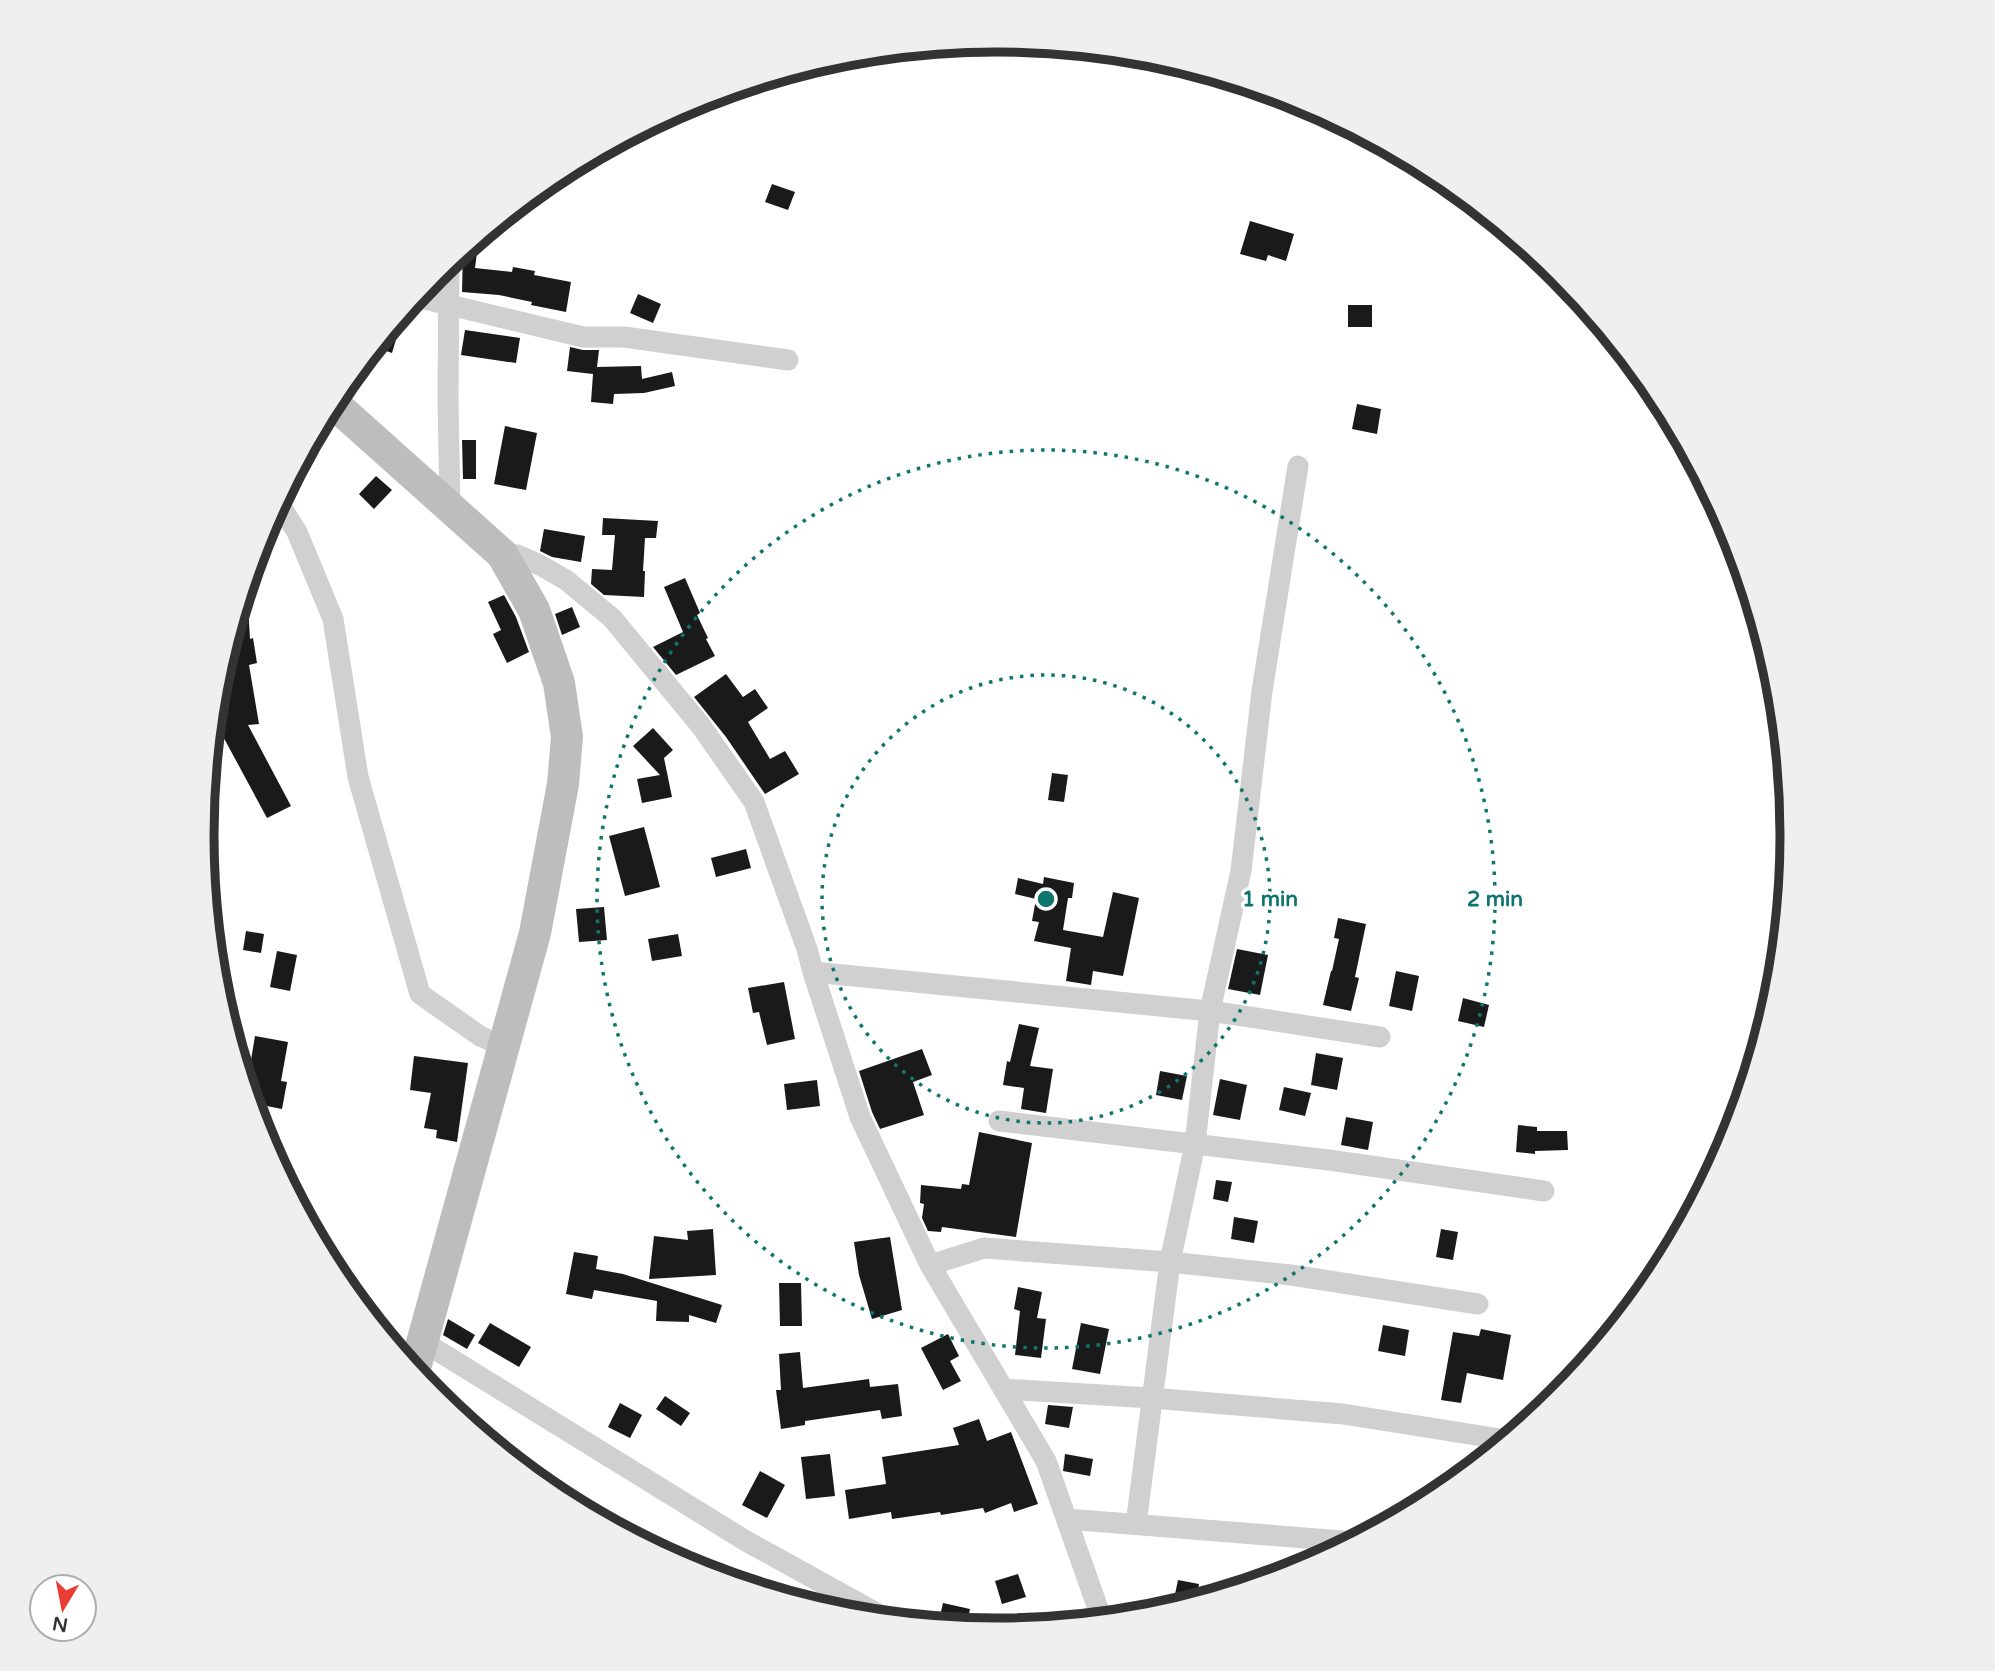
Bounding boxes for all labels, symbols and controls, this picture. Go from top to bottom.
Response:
centre of rings [1034,887,1058,911]
text: 1 min [1242,887,1298,912]
text: 2 min [1467,887,1523,912]
north arrow [28,1573,98,1643]
text: N [51,1612,70,1636]

